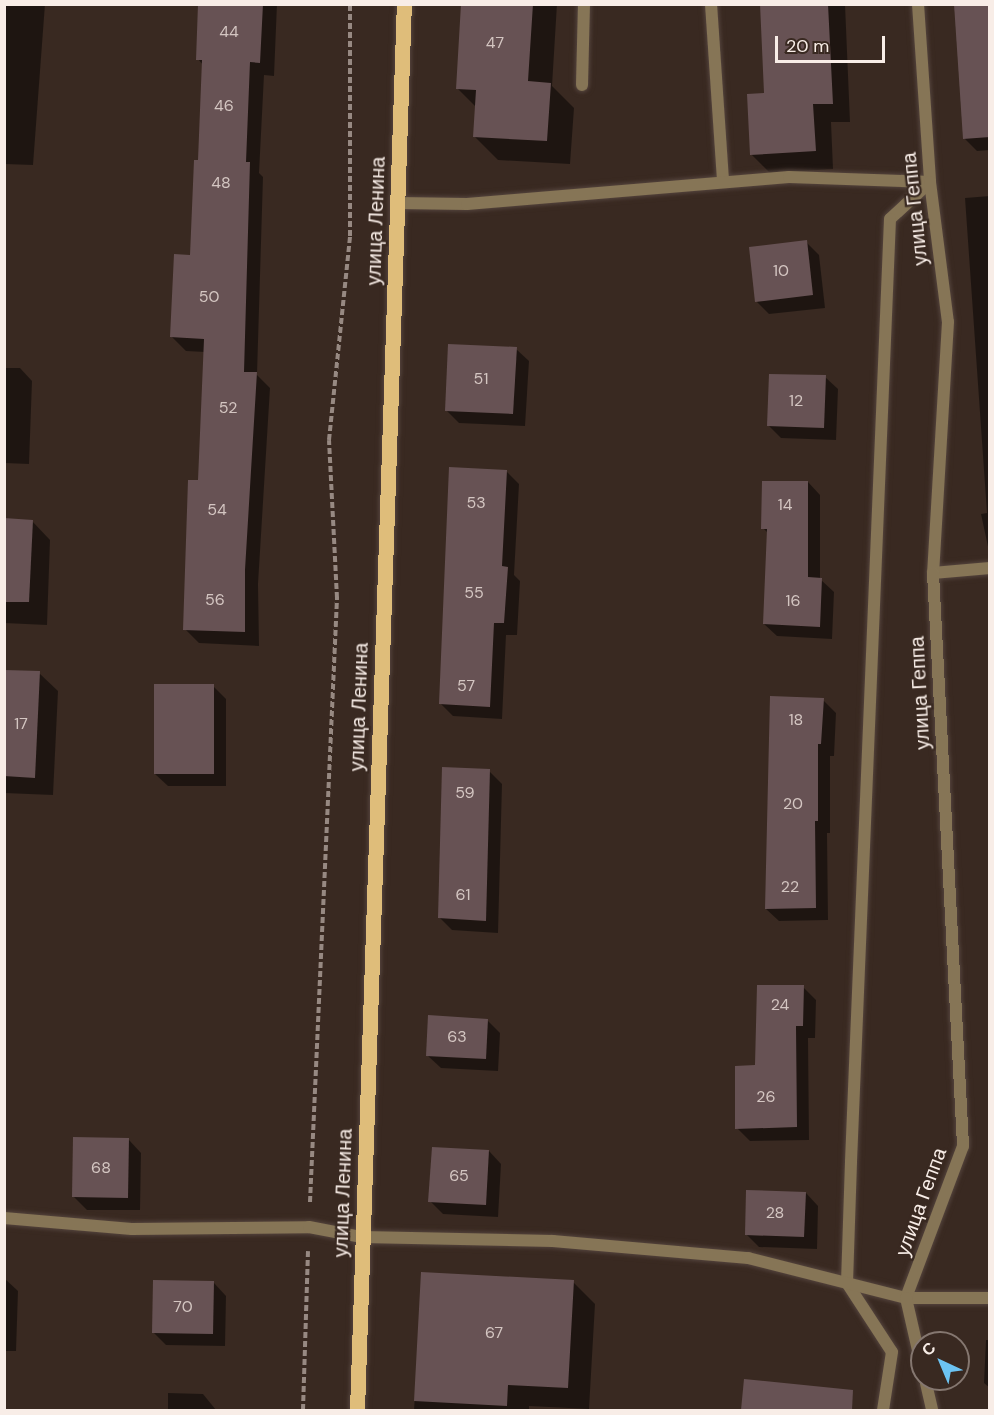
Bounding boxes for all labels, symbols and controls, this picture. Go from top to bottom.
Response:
house number: 44 [219,22,239,42]
scale bar [778,24,888,62]
house number: 47 [486,33,504,53]
text: 20 m [786,34,829,58]
house number: 46 [214,96,234,116]
street label: улица Геппа [897,151,933,267]
street label: улица Ленина [362,156,390,286]
house number: 48 [211,173,231,193]
house number: 10 [773,261,789,281]
house number: 50 [199,287,219,307]
house number: 51 [474,369,488,389]
house number: 12 [789,391,803,411]
house number: 52 [219,398,237,418]
house number: 53 [466,493,486,513]
house number: 14 [778,495,792,515]
house number: 54 [207,500,227,520]
house number: 55 [464,583,484,603]
house number: 56 [205,590,225,610]
house number: 16 [785,591,801,611]
street label: улица Геппа [905,636,935,750]
street label: улица Ленина [345,642,373,772]
house number: 57 [457,676,475,696]
house number: 18 [789,710,803,730]
house number: 17 [14,714,28,734]
house number: 59 [455,783,475,803]
house number: 20 [783,794,803,814]
house number: 22 [781,877,799,897]
house number: 61 [455,885,471,905]
house number: 24 [771,995,789,1015]
house number: 63 [447,1027,467,1047]
house number: 26 [756,1087,776,1107]
street label: улица Ленина [329,1128,357,1258]
street label: улица Геппа [890,1144,952,1260]
house number: 68 [91,1158,111,1178]
house number: 65 [449,1166,469,1186]
house number: 28 [766,1203,784,1223]
house number: 70 [173,1297,193,1317]
house number: 67 [485,1323,503,1343]
north arrow [910,1331,970,1391]
text: С [917,1338,940,1361]

